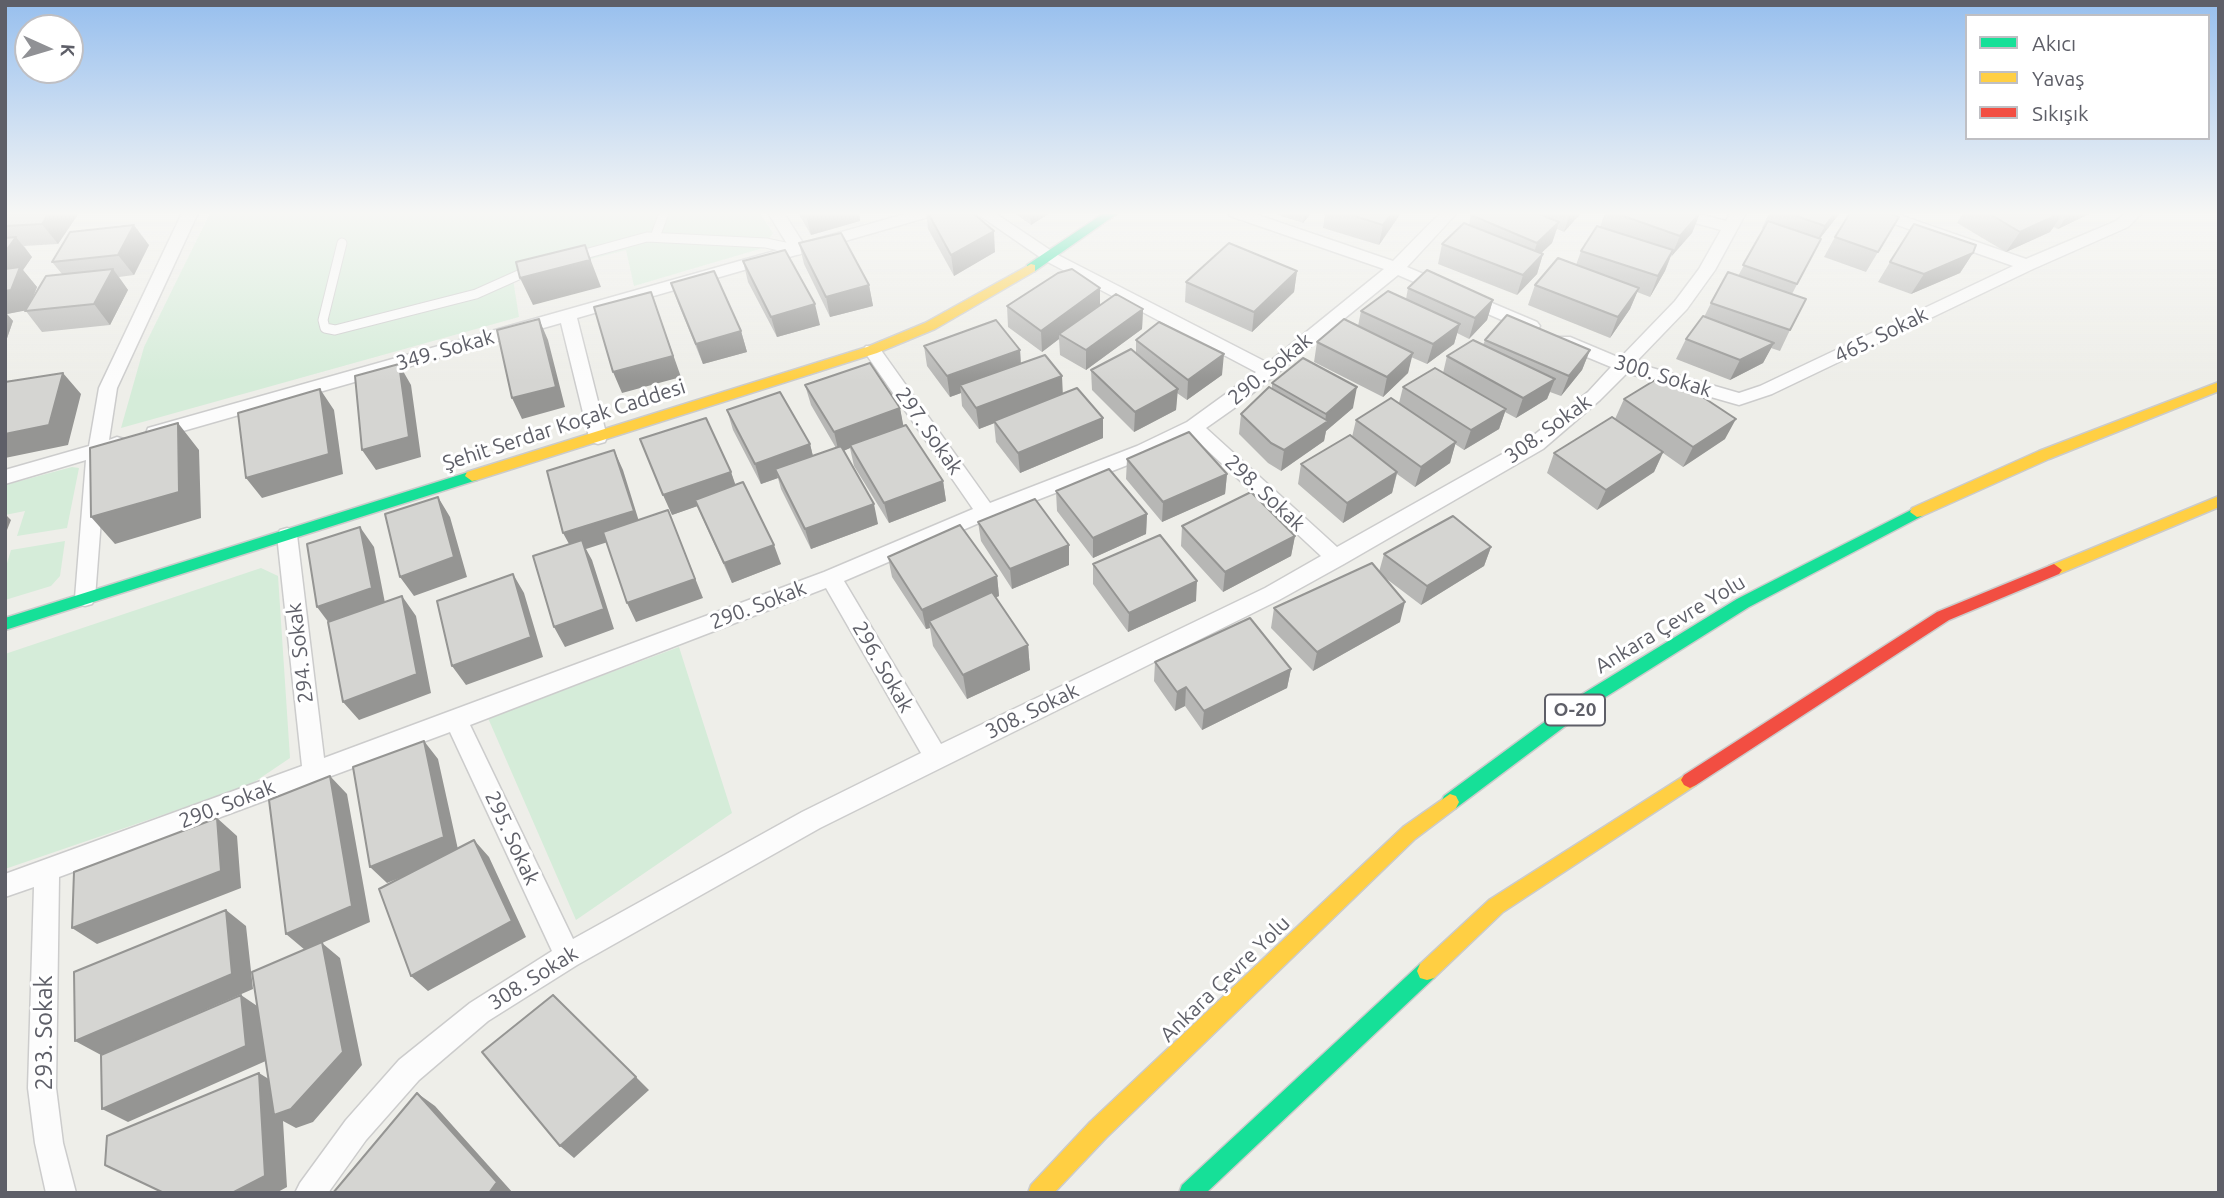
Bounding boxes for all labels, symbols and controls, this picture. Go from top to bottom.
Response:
north arrow [14,14,84,84]
legend [1965,14,2210,140]
text: Akıcı [2032,31,2076,55]
text: K [57,43,79,57]
text: Yavaş [2032,66,2084,90]
text: Sıkışık [2032,101,2089,125]
street label: 465. Sokak [1830,302,1932,368]
street label: 349. Sokak [393,324,497,376]
street label: 290. Sokak [1223,327,1317,411]
street label: 300. Sokak [1611,349,1715,403]
street label: Şehit Serdar Koçak Caddesi [439,374,689,476]
street label: 297. Sokak [890,382,968,480]
street label: 308. Sokak [1500,389,1596,469]
street label: 298. Sokak [1220,449,1310,537]
street label: Ankara Çevre Yolu [1590,569,1750,679]
street label: 290. Sokak [706,575,810,635]
street label: 294. Sokak [281,601,319,705]
street label: 296. Sokak [847,617,919,717]
street label: 308. Sokak [981,678,1083,744]
road number: O-20 [1545,694,1605,726]
street label: 290. Sokak [175,774,279,834]
street label: 295. Sokak [479,787,545,889]
street label: Ankara Çevre Yolu [1155,911,1295,1047]
street label: 308. Sokak [484,941,582,1015]
street label: 293. Sokak [30,975,58,1091]

